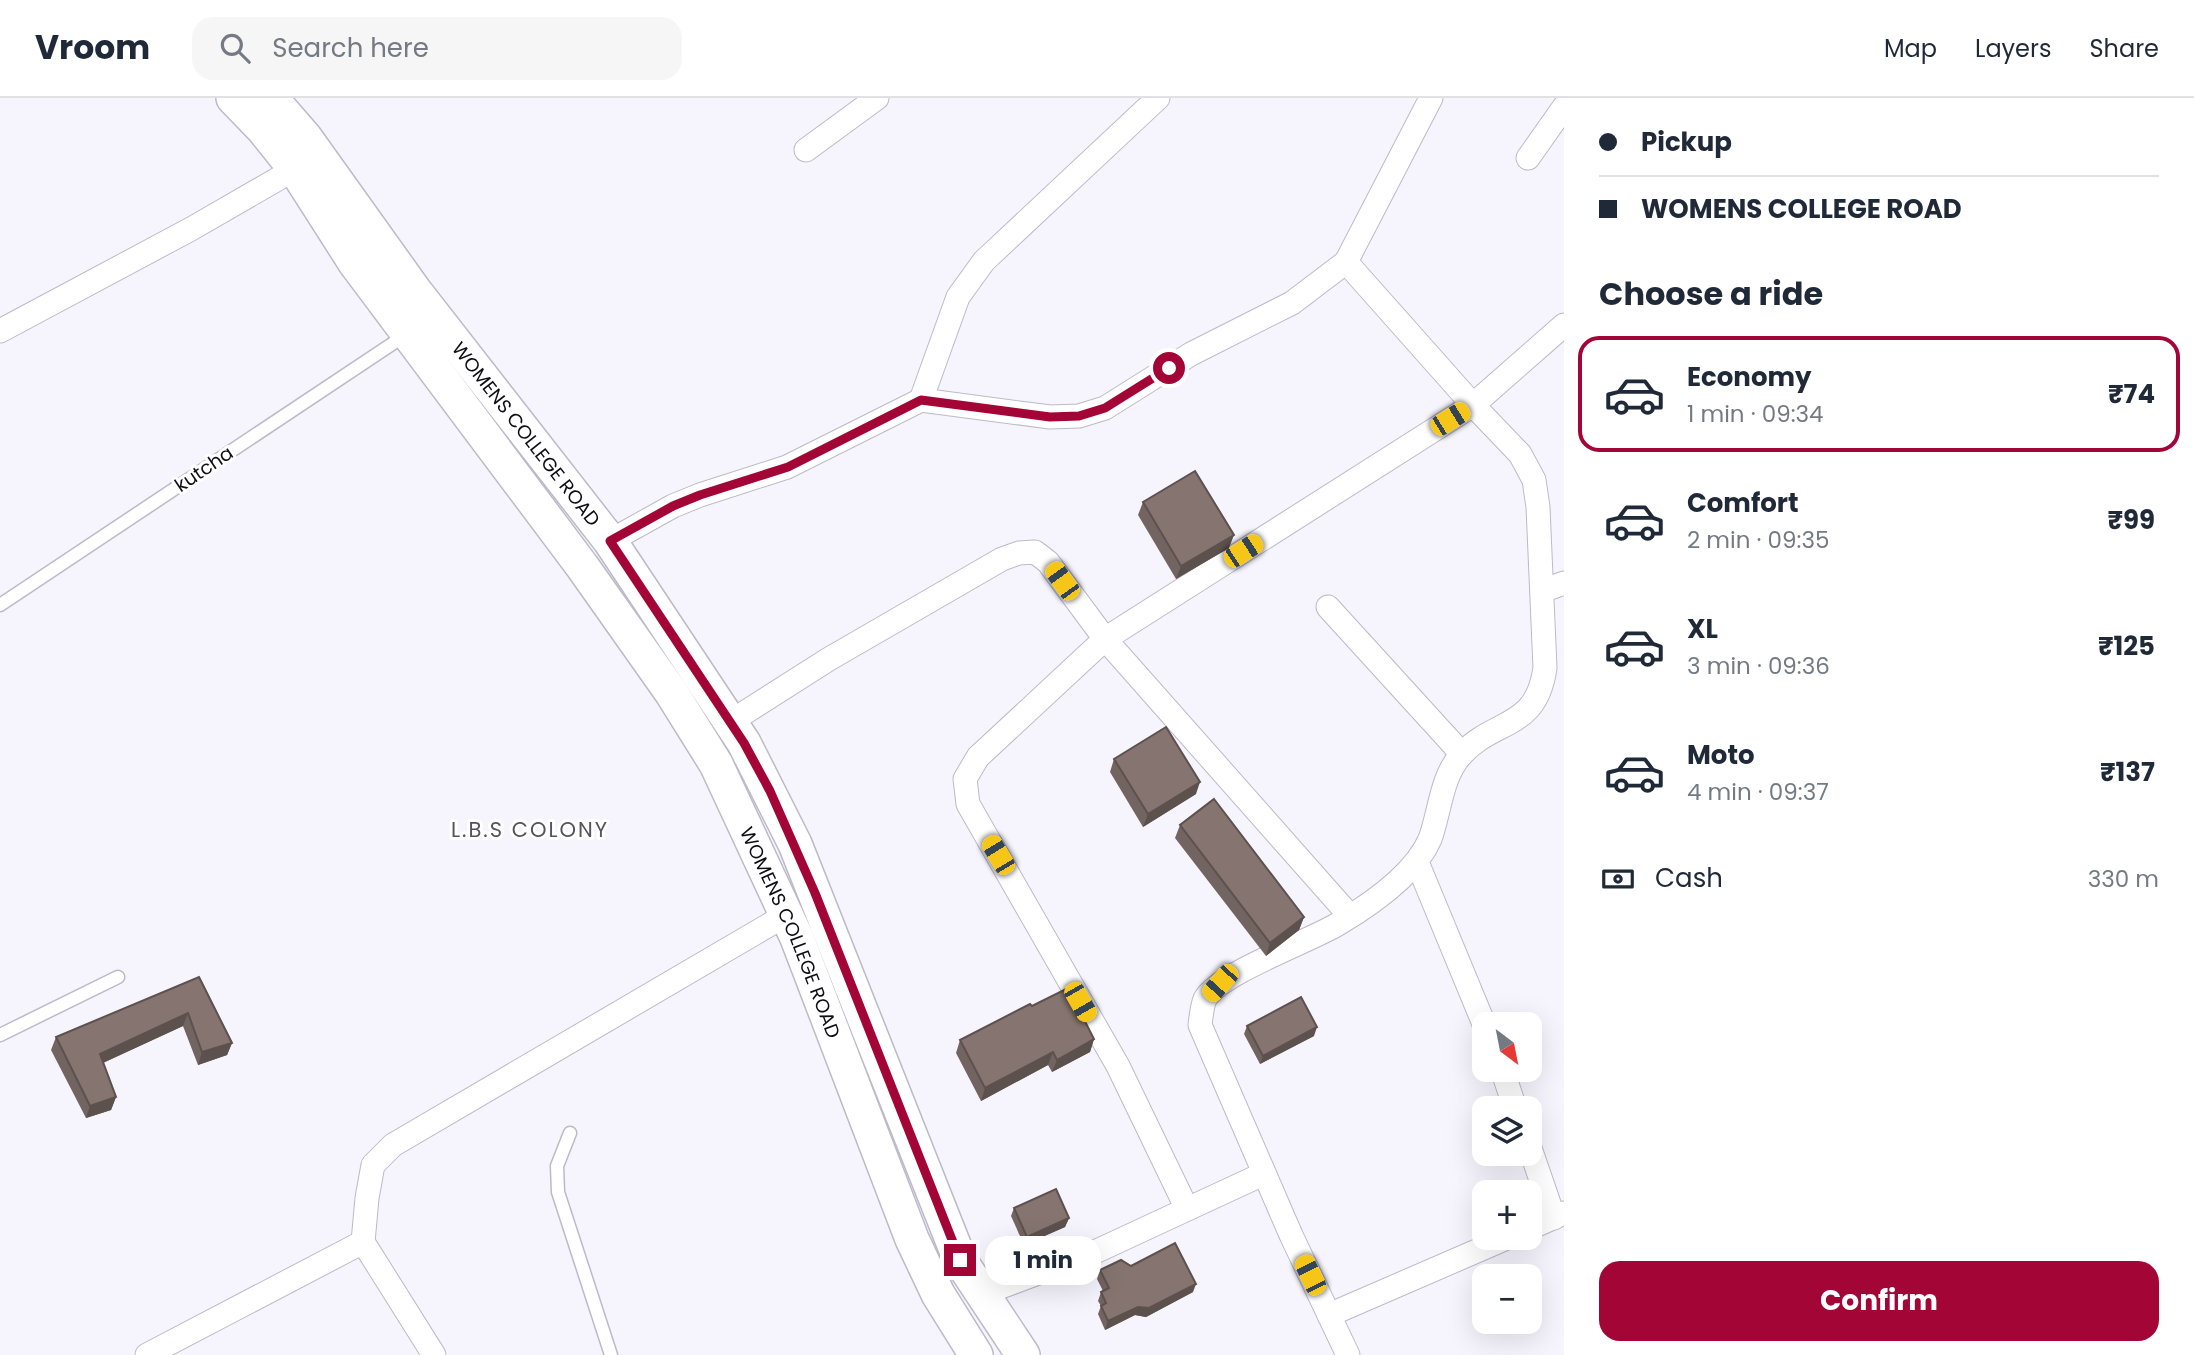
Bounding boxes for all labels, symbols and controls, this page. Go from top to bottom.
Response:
search box [192,17,682,80]
text: Vroom [35,24,150,71]
icon: search [216,29,254,67]
text: Search here [272,30,429,66]
text: Map [1884,32,1937,65]
text: Layers [1975,32,2051,65]
text: Share [2089,32,2159,65]
text: Pickup [1641,124,1732,160]
text: WOMENS COLLEGE ROAD [1641,191,1962,227]
text: Choose a ride [1599,271,1823,316]
street label: WOMENS COLLEGE ROAD [446,336,607,532]
route start [1153,352,1185,384]
text: Economy [1687,359,1811,395]
icon: car [1603,363,1666,426]
text: ₹74 [2108,376,2155,412]
text: 1 min · 09:34 [1687,398,1824,430]
car [1427,399,1474,439]
street label: kutcha [169,440,239,498]
text: Comfort [1687,485,1799,521]
icon: car [1603,489,1666,552]
text: ₹99 [2107,502,2155,538]
text: 2 min · 09:35 [1687,524,1829,556]
car [1220,531,1267,571]
car [1042,558,1083,604]
text: XL [1687,611,1718,647]
icon: car [1603,615,1666,678]
text: ₹125 [2098,628,2155,664]
text: 3 min · 09:36 [1687,650,1830,682]
text: Moto [1687,737,1755,773]
icon: car [1603,741,1666,804]
text: ₹137 [2100,754,2155,790]
text: 4 min · 09:37 [1687,776,1829,808]
district label: L.B.S COLONY [451,815,609,844]
street label: WOMENS COLLEGE ROAD [734,822,847,1042]
car [979,832,1018,878]
icon: cash [1599,860,1637,898]
text: Cash [1655,860,1723,896]
text: 330 m [2088,863,2159,895]
car [1199,960,1242,1006]
car [1061,979,1100,1025]
north arrow [1472,1012,1542,1082]
map controls [1472,1012,1542,1334]
button: layers [1472,1096,1542,1166]
button: + [1472,1180,1542,1250]
callout: 1 min [984,1236,1100,1284]
route end [944,1244,976,1276]
text: 1 min [1013,1244,1073,1276]
car [1292,1252,1329,1298]
button: Confirm [1599,1261,2159,1341]
button: − [1472,1264,1542,1334]

